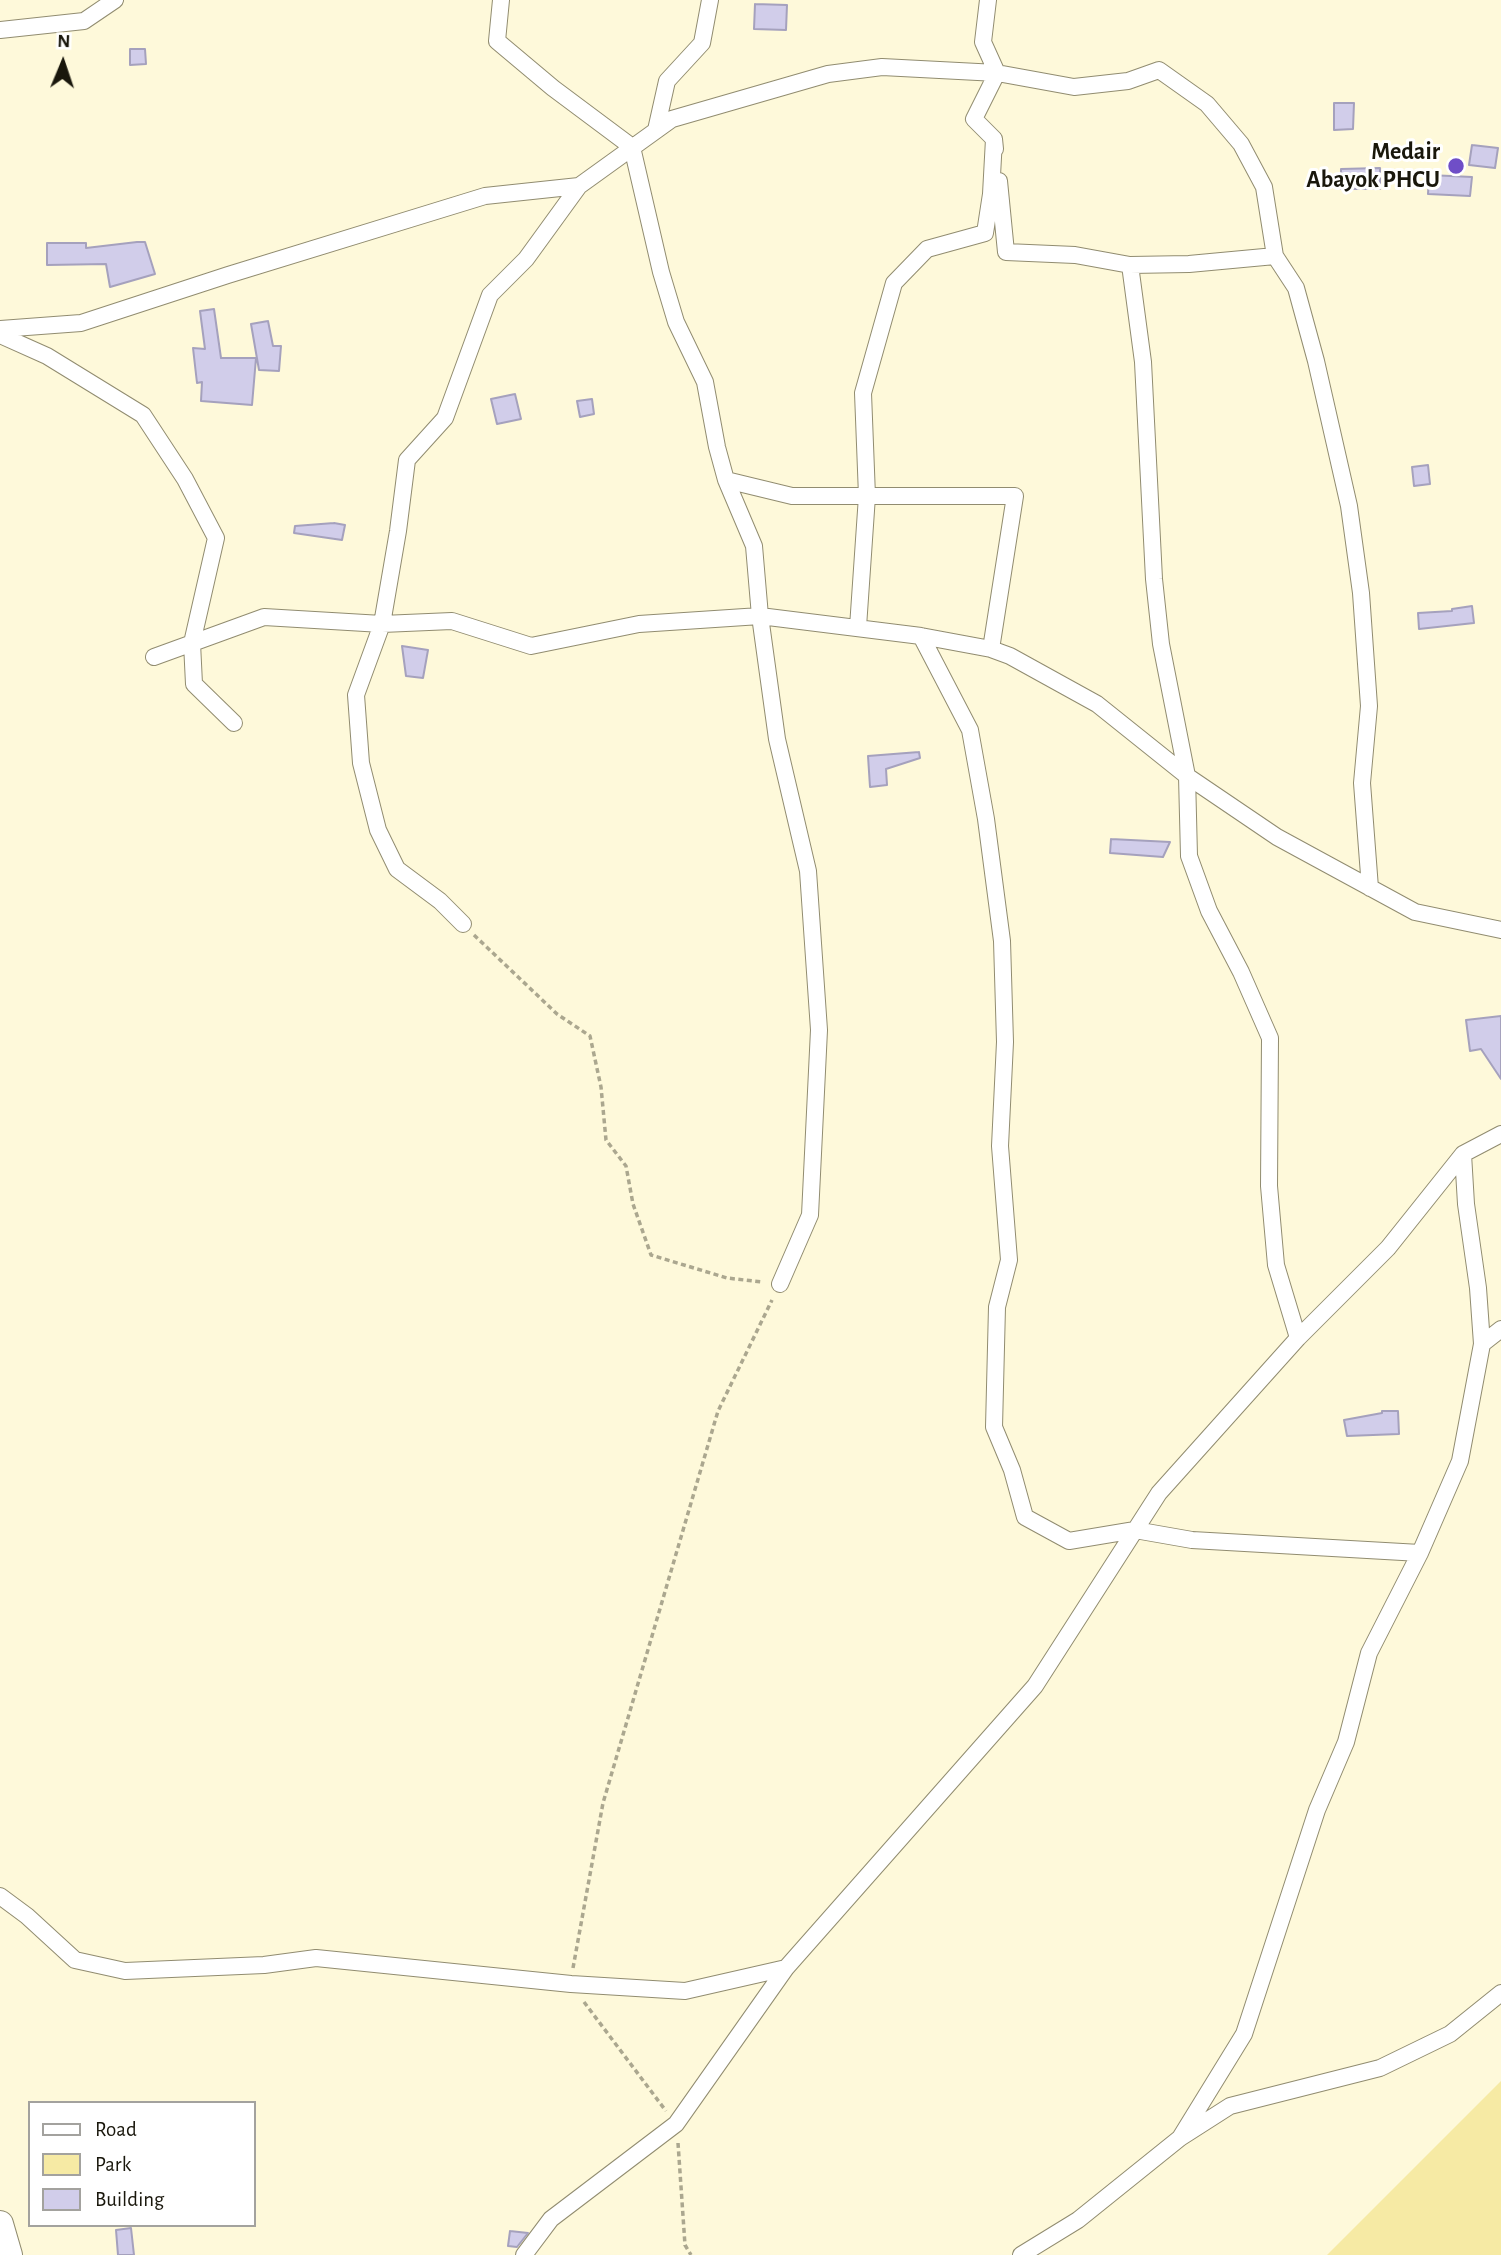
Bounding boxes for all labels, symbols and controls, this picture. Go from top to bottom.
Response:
north arrow [28,28,98,98]
text: N [57,32,71,51]
place label: Medair Abayok PHCU [1306,138,1440,194]
marker: Medair Abayok PHCU [1446,156,1466,176]
legend [28,2101,256,2227]
text: Road [95,2119,137,2140]
text: Park [95,2154,131,2175]
text: Building [95,2189,164,2210]

